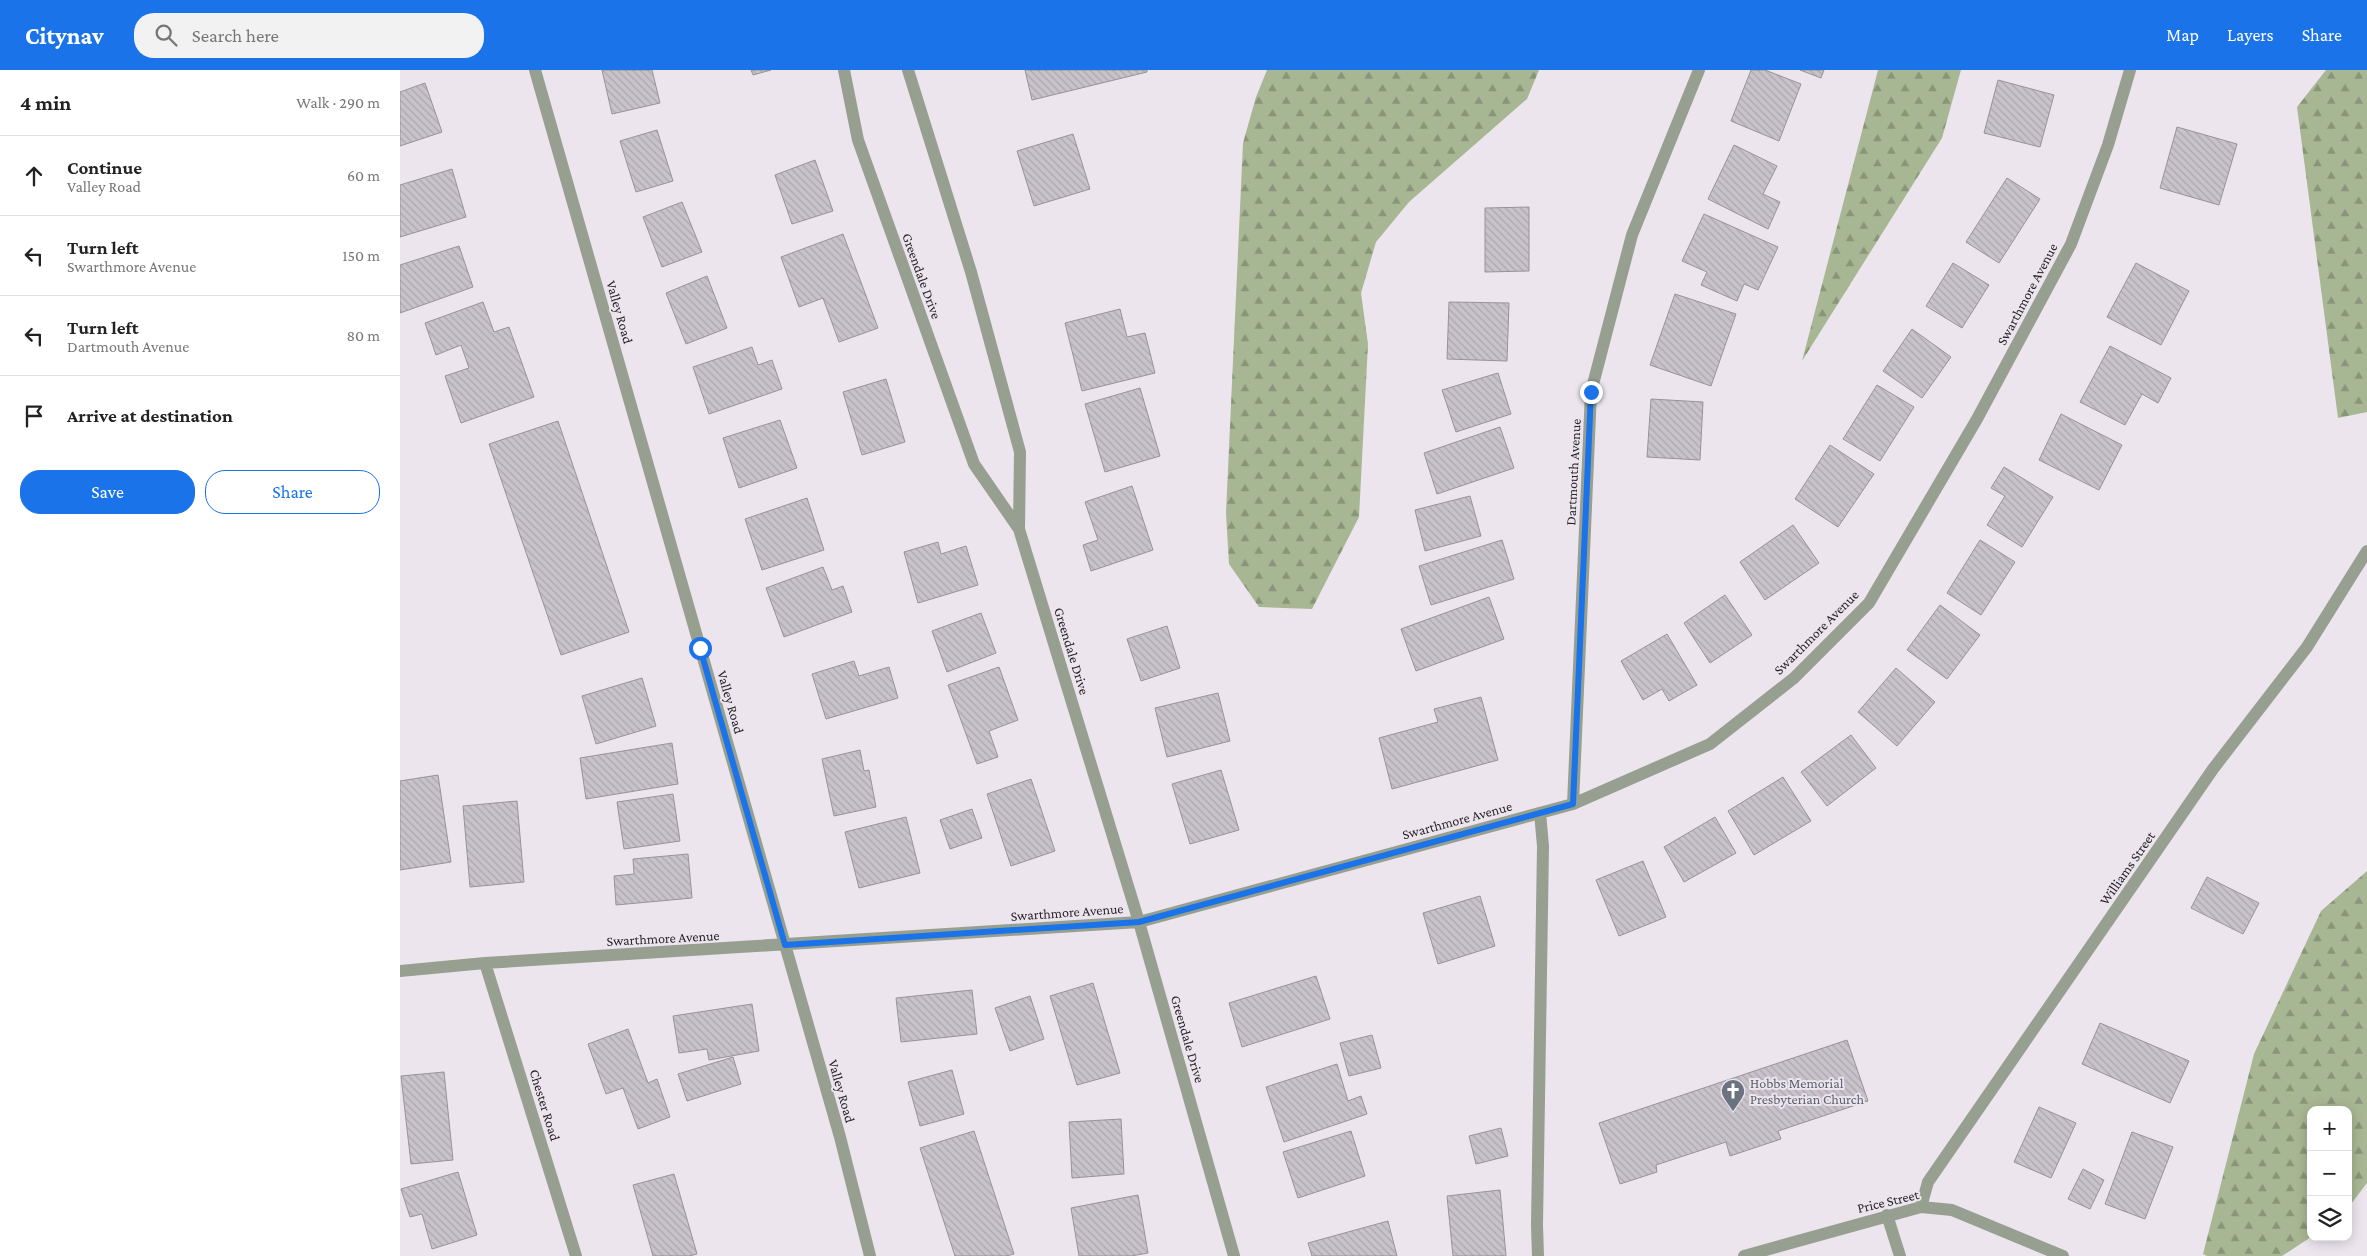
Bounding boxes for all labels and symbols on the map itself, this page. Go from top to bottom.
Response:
street label: Greendale Drive [899,231,945,321]
street label: Swarthmore Avenue [1993,240,2061,348]
street label: Valley Road [603,279,637,346]
route end [1580,381,1603,404]
street label: Dartmouth Avenue [1562,418,1584,526]
street label: Swarthmore Avenue [1770,586,1862,678]
street label: Greendale Drive [1051,606,1093,696]
route start [689,637,712,660]
street label: Valley Road [714,669,748,736]
street label: Swarthmore Avenue [1400,798,1514,842]
street label: Williams Street [2096,828,2158,908]
street label: Swarthmore Avenue [1010,900,1124,924]
street label: Swarthmore Avenue [606,927,720,949]
street label: Greendale Drive [1168,993,1208,1085]
street label: Valley Road [825,1058,859,1125]
street label: Chester Road [527,1067,564,1143]
place label: Hobbs Memorial Presbyterian Church [1750,1075,1865,1107]
church icon: Hobbs Memorial Presbyterian Church [1720,1078,1746,1112]
street label: Price Street [1856,1186,1921,1216]

